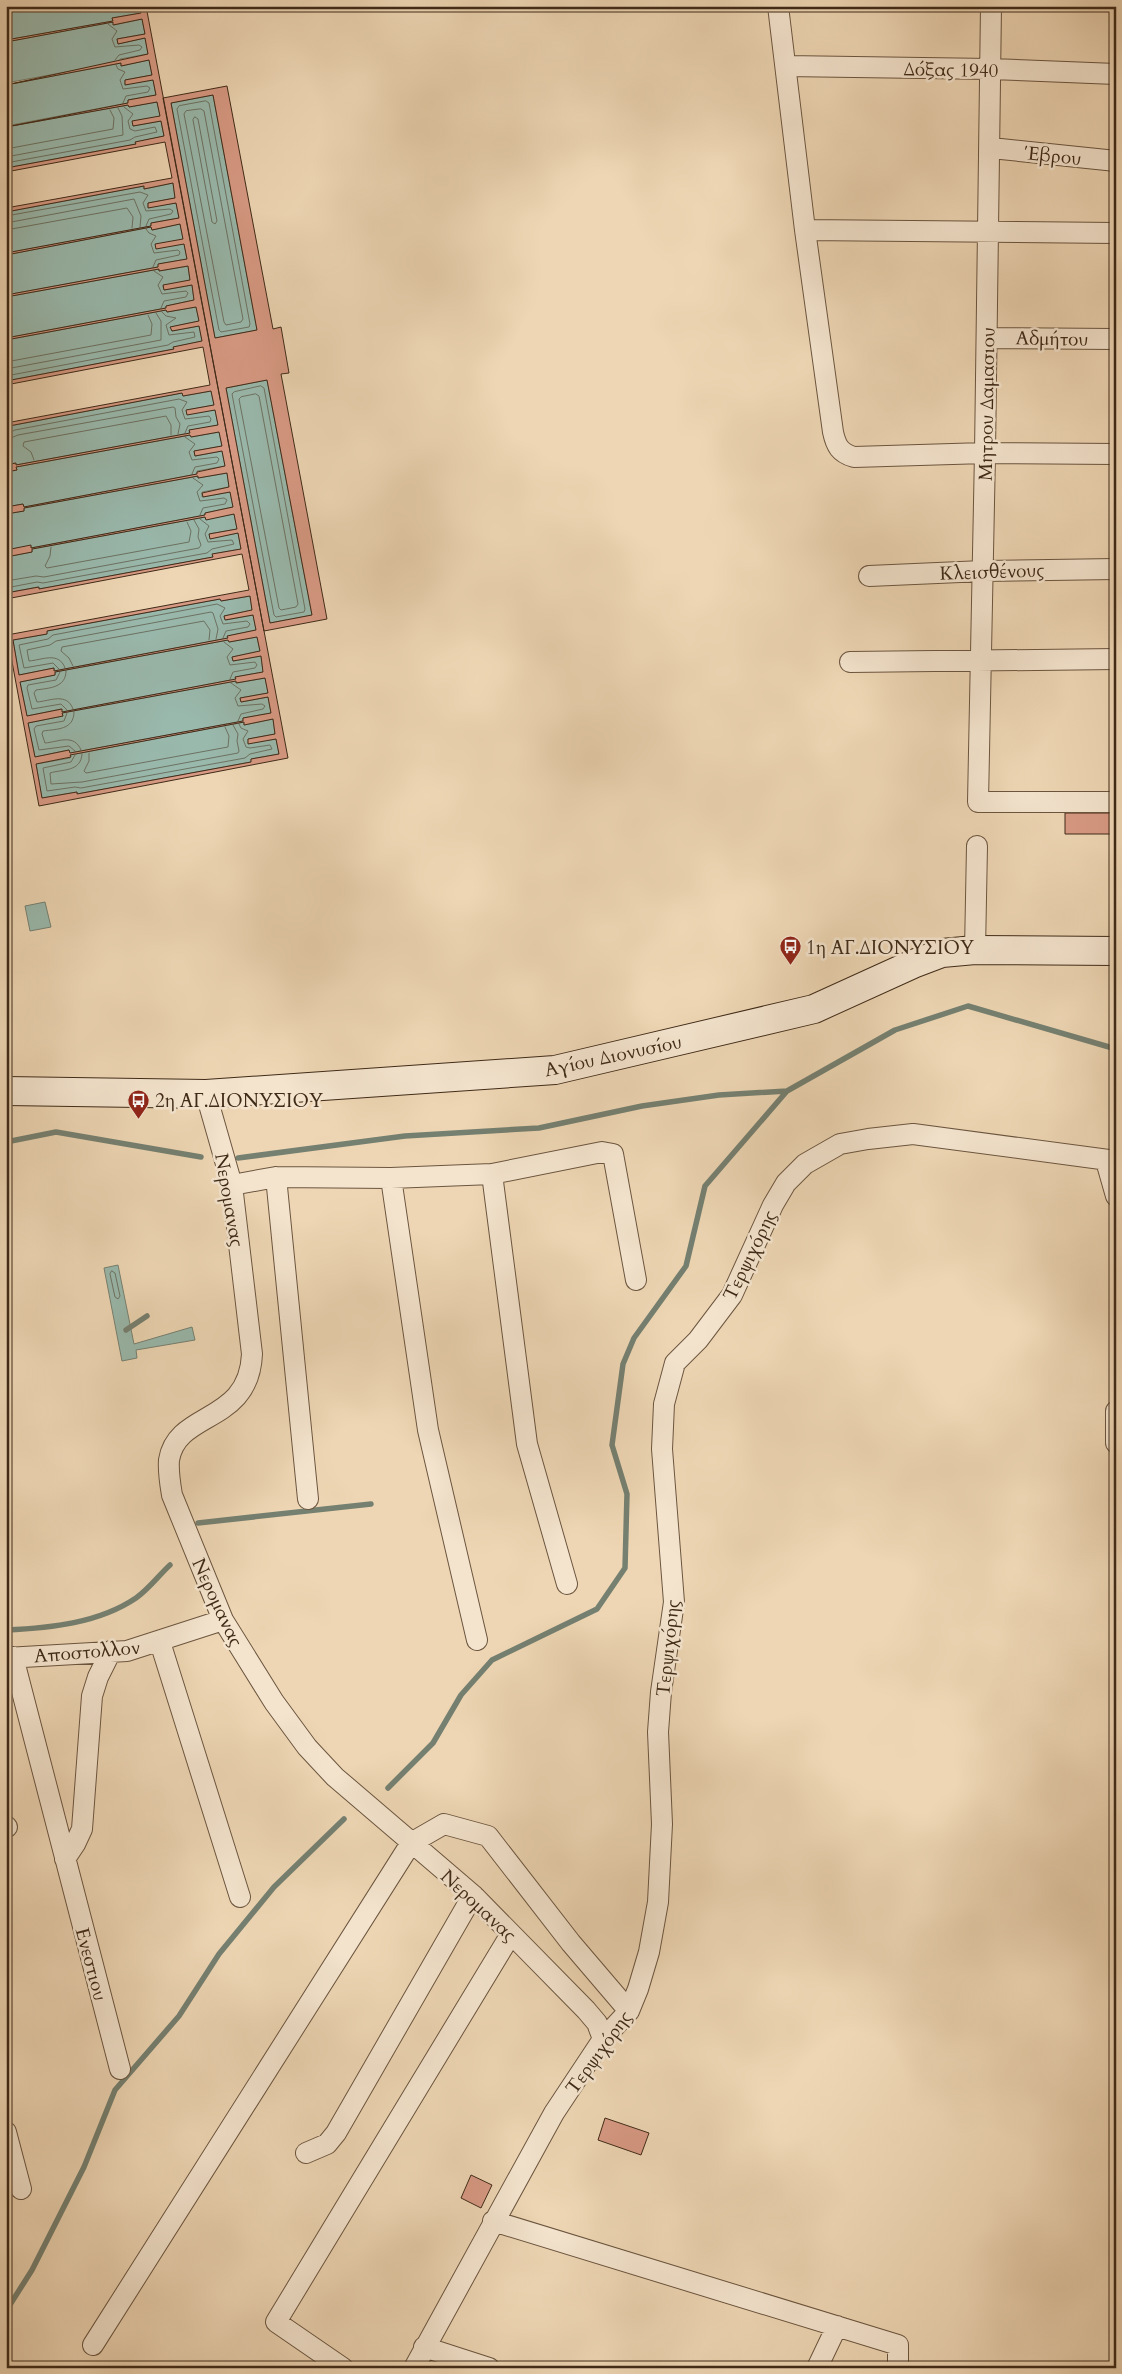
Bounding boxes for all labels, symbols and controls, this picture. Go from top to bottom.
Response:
street label: Δόξας 1940 [903,56,999,84]
street label: Έβρου [1022,140,1083,172]
street label: Αδμήτου [1015,325,1089,353]
street label: Μητρου Δαμασιου [973,327,1001,481]
street label: Κλεισθένους [939,557,1045,587]
bus stop icon: 1η ΑΓ.ΔΙΟΝΥΣΙΟΥ [778,935,802,966]
place label: 1η ΑΓ.ΔΙΟΝΥΣΙΟΥ [806,935,975,961]
street label: Αγίου Διονυσίου [542,1029,684,1083]
bus stop icon: 2η ΑΓ.ΔΙΟΝΥΣΙΟΥ [127,1088,151,1119]
place label: 2η ΑΓ.ΔΙΟΝΥΣΙΟΥ [155,1088,324,1114]
street label: Νερομανας [208,1151,250,1249]
street label: Τερψιχόρης [717,1206,783,1305]
street label: Νερομανας [185,1554,249,1651]
street label: Τερψιχόρης [650,1598,686,1698]
street label: Αποστολλον [33,1634,141,1670]
street label: Νερομανας [435,1864,522,1948]
street label: Ενεστιου [69,1925,113,2004]
street label: Τερψιχόρης [560,2006,638,2100]

